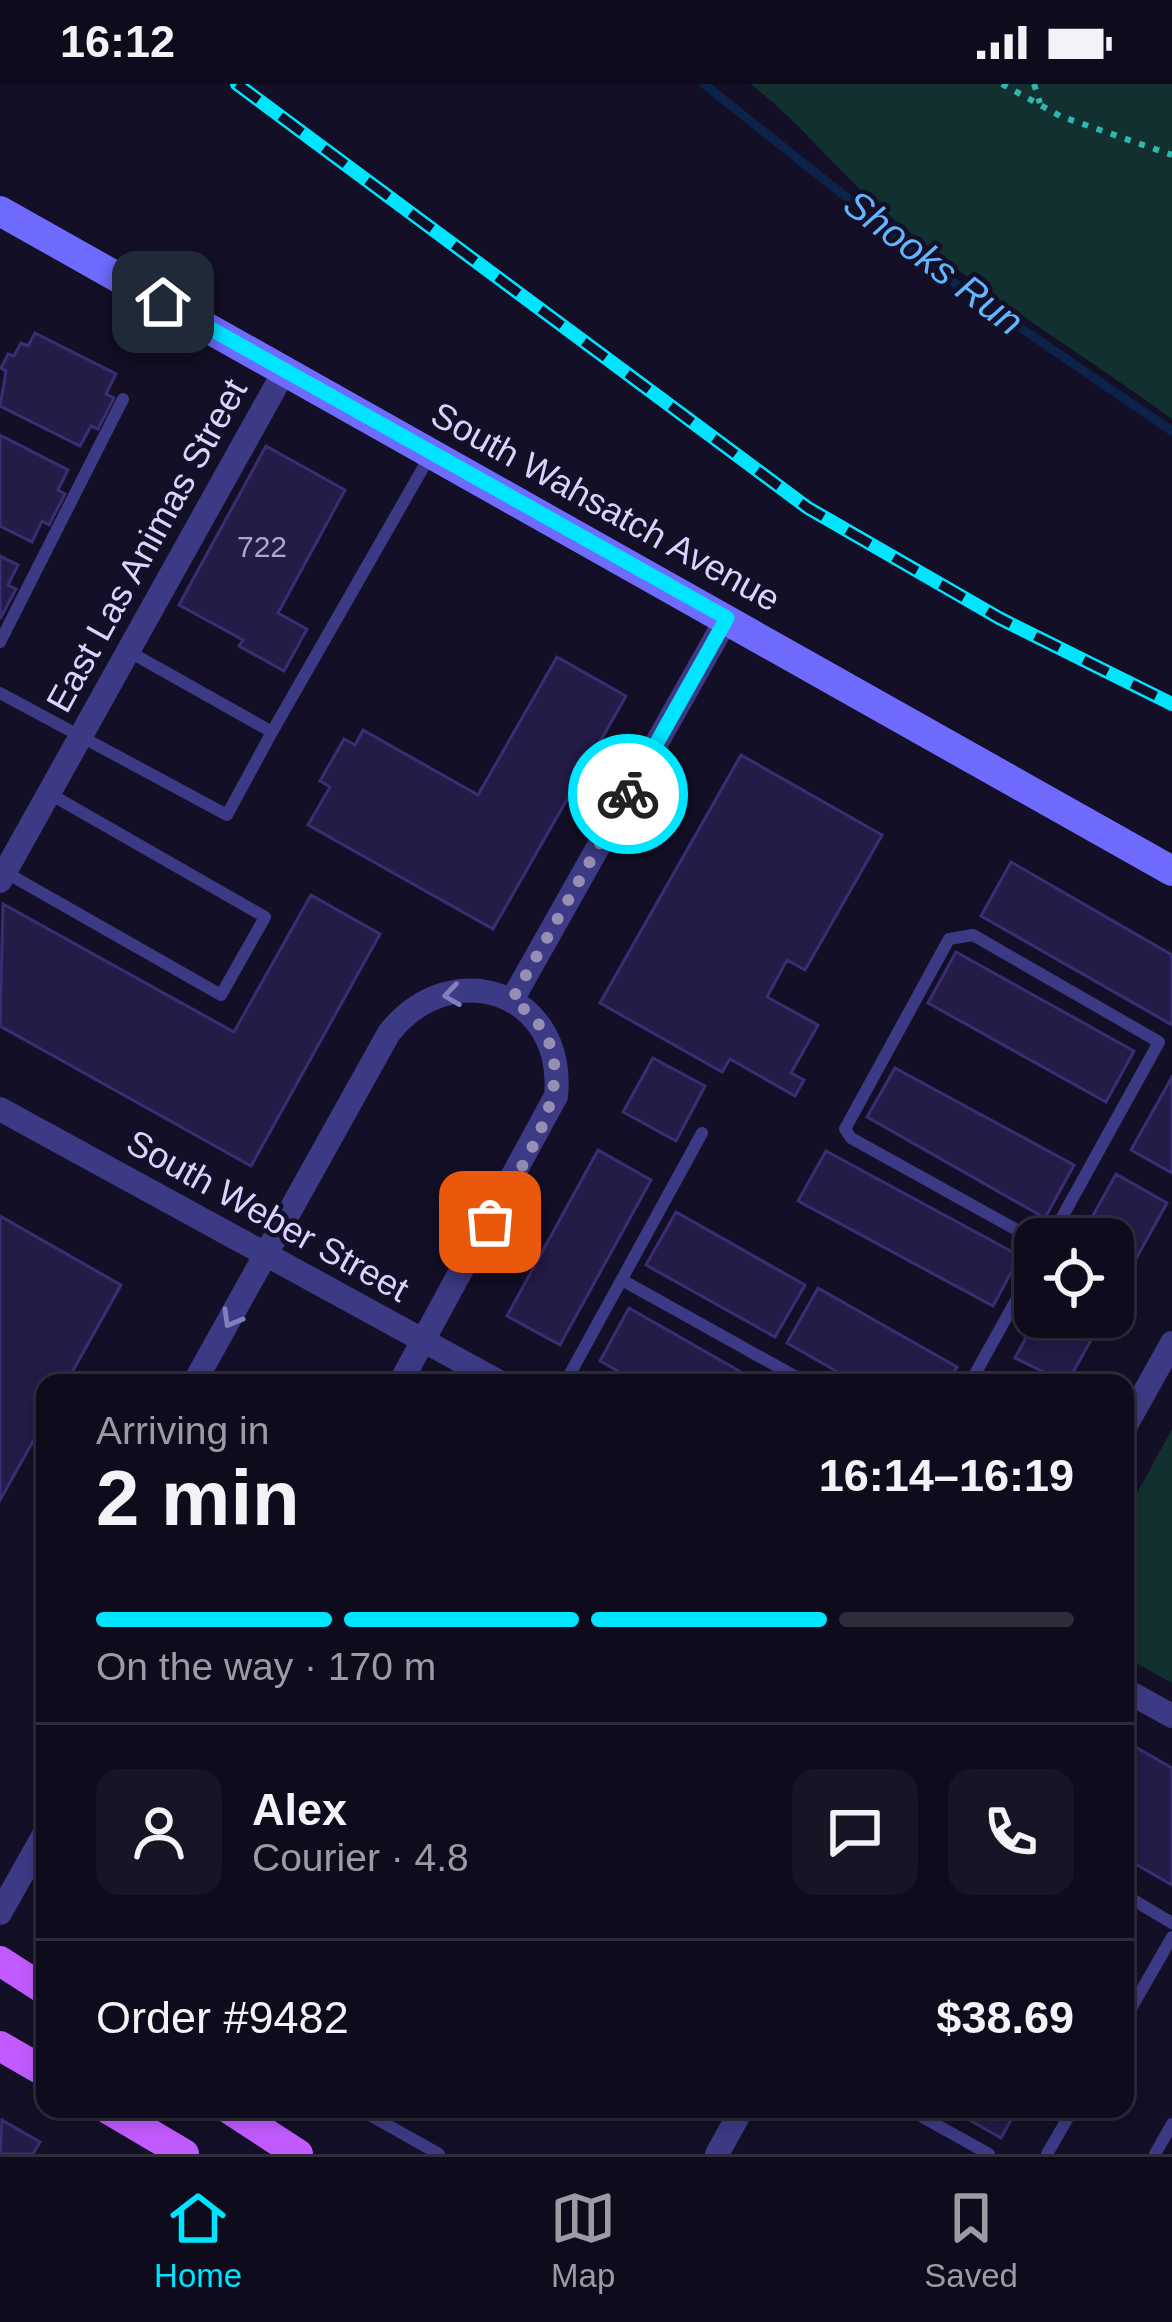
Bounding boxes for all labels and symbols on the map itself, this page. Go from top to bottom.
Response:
water label: Shooks Run [836,181,1031,344]
pin [112,251,214,353]
street label: East Las Animas Street [38,372,255,719]
street label: South Wahsatch Avenue [424,393,787,619]
house number: 722 [237,530,287,563]
courier [568,734,688,854]
one-way arrow [443,981,462,1007]
street label: South Weber Street [120,1121,416,1310]
pin [439,1171,541,1273]
one-way arrow [223,1306,246,1328]

